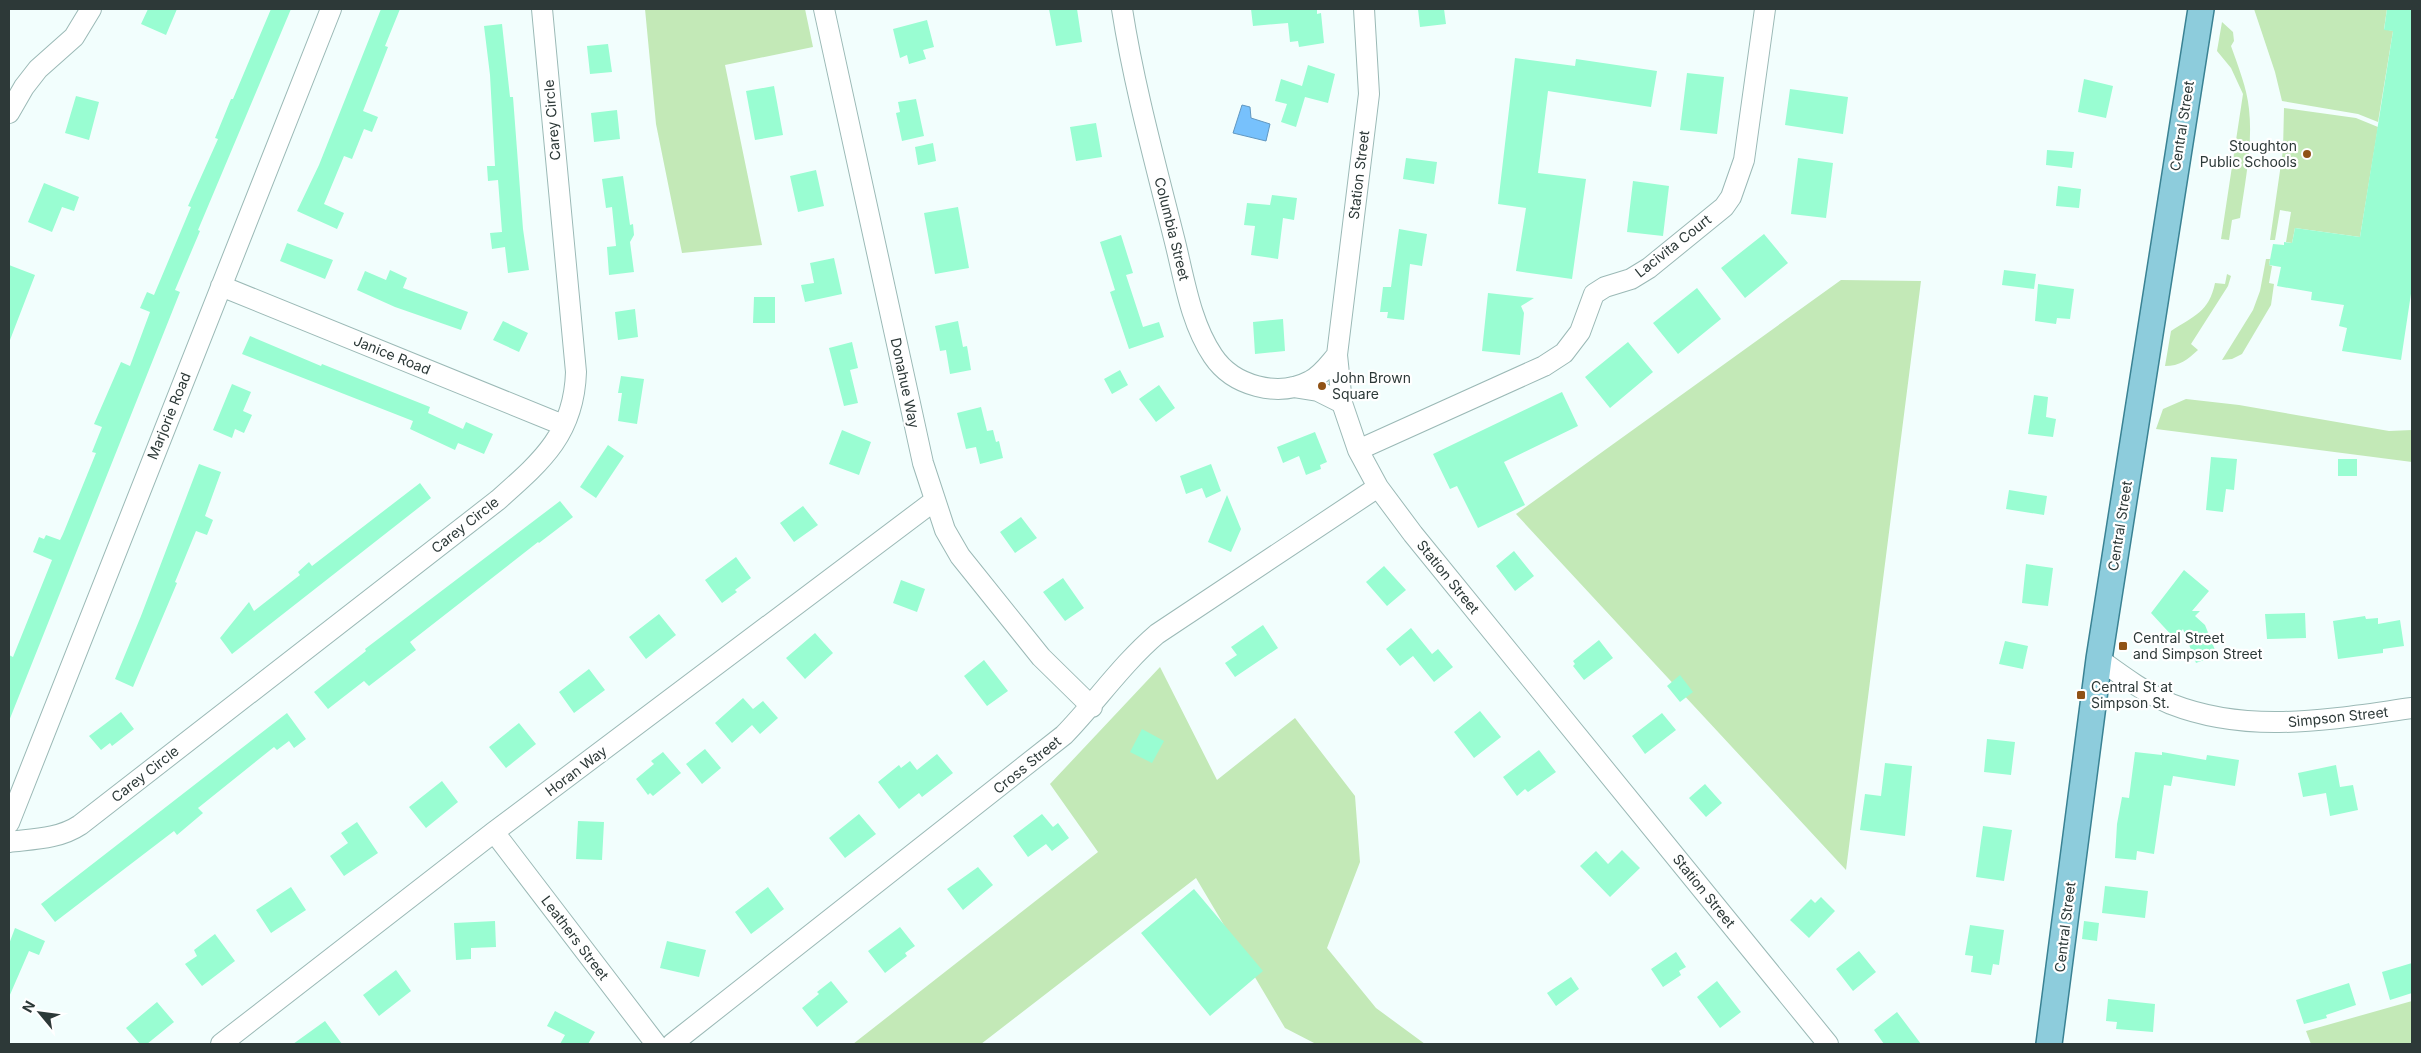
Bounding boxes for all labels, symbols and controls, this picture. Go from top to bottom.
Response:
street label: Carey Circle [540,79,564,161]
street label: Central Street [2166,79,2197,172]
street label: Station Street [1345,129,1372,220]
place label: Stoughton Public Schools [2200,137,2297,170]
marker: Stoughton Public Schools [2301,148,2313,160]
street label: Columbia Street [1151,175,1194,283]
street label: Lacivita Court [1631,210,1714,281]
street label: Janice Road [351,331,433,378]
street label: Donahue Way [888,336,923,430]
place label: John Brown Square [1332,369,1411,402]
street label: Marjorie Road [143,370,194,462]
marker: John Brown Square [1316,380,1328,392]
street label: Central Street [2104,479,2135,572]
street label: Carey Circle [428,493,502,556]
street label: Station Street [1414,537,1483,617]
place label: Central Street and Simpson Street [2133,629,2263,662]
marker: Central Street and Simpson Street [2117,640,2129,652]
place label: Central St at Simpson St. [2091,678,2173,711]
marker: Central St at Simpson St. [2075,689,2087,701]
street label: Simpson Street [2287,703,2389,730]
street label: Cross Street [990,732,1064,797]
street label: Carey Circle [108,742,182,805]
street label: Horan Way [542,742,610,799]
street label: Station Street [1670,851,1739,931]
street label: Central Street [2051,880,2079,973]
street label: Leathers Street [538,892,613,984]
north arrow [15,988,65,1038]
text: N [18,998,38,1015]

